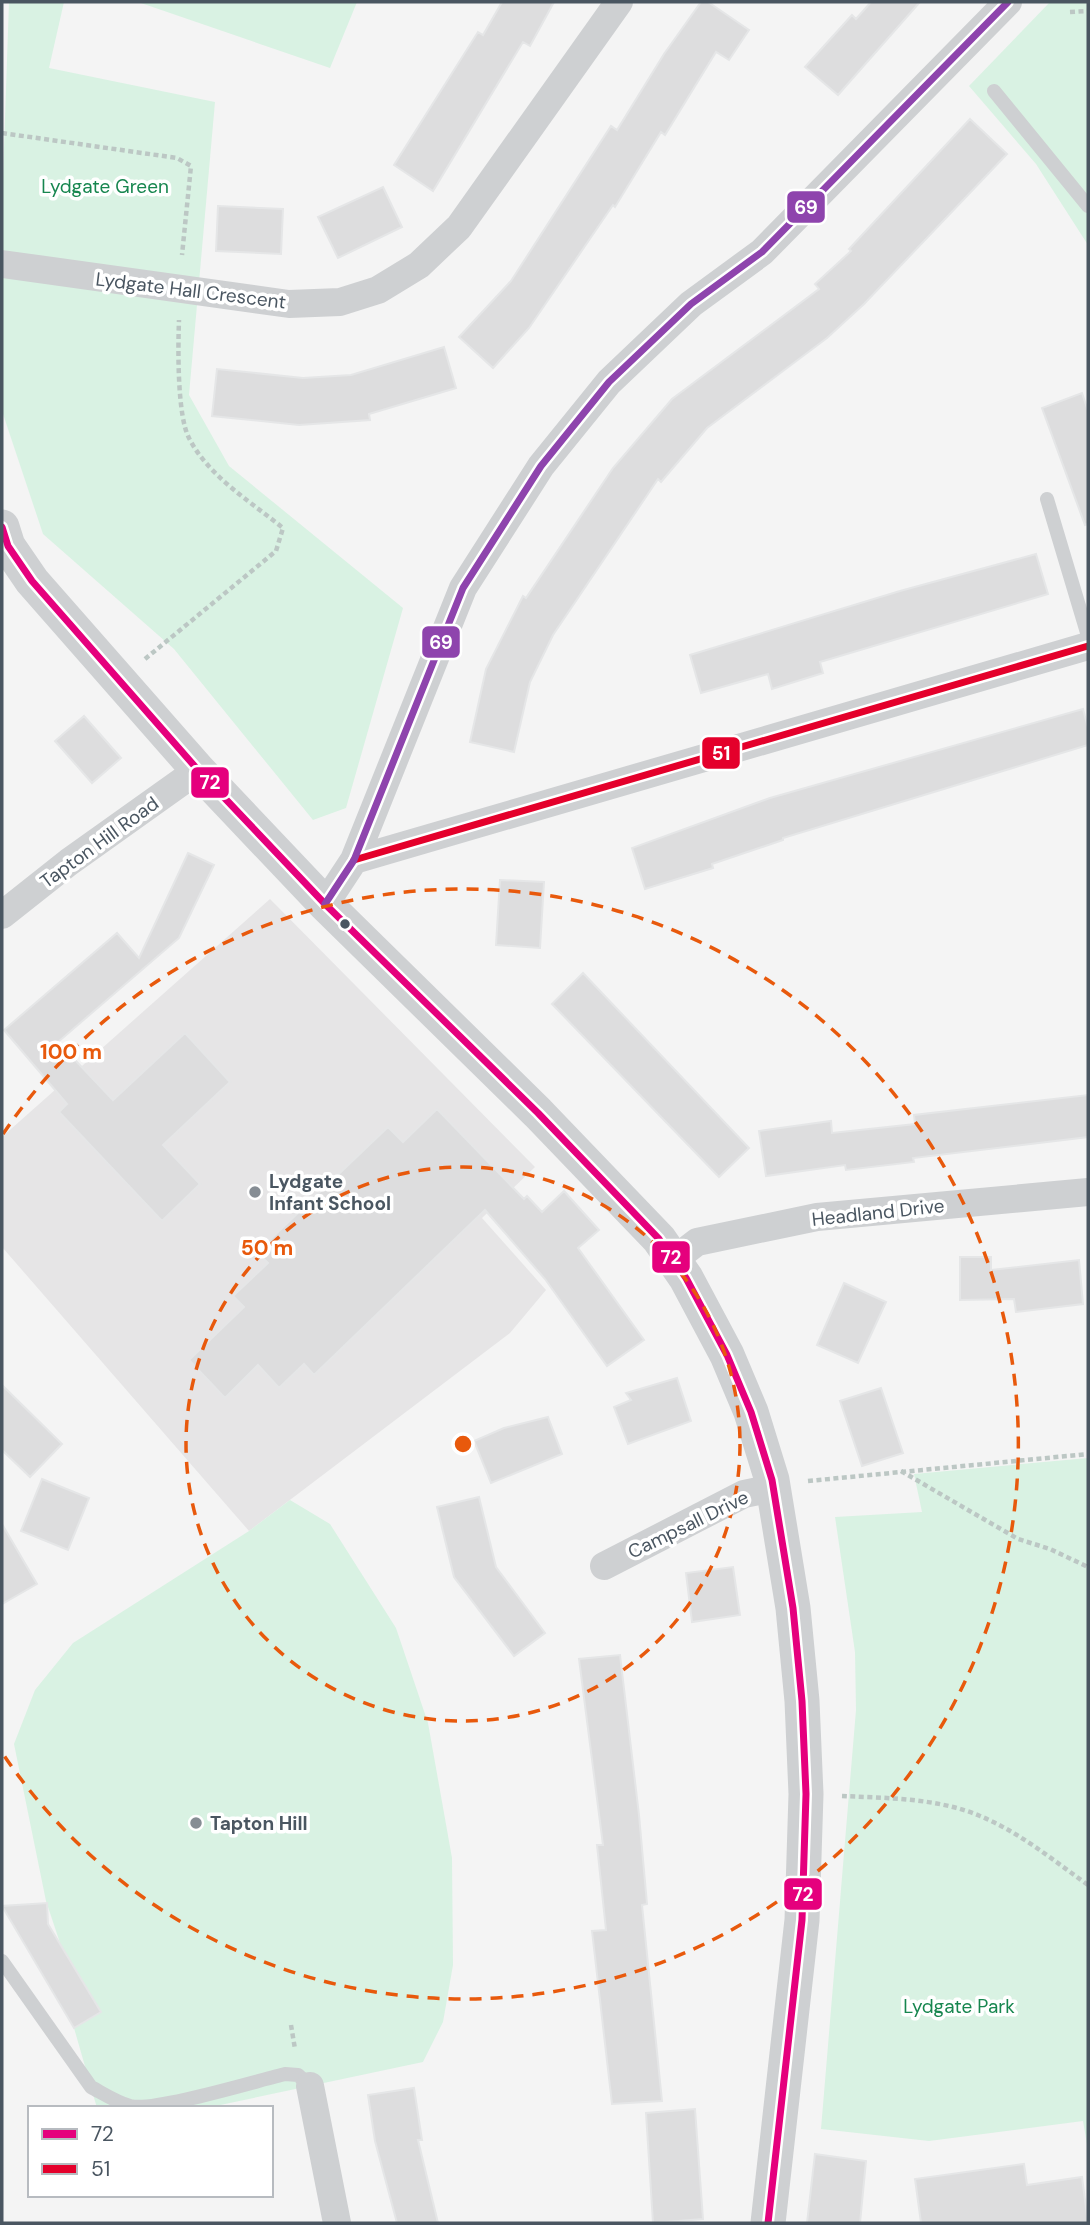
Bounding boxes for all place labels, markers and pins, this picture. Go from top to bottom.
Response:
unlabelled marker [338,917,352,931]
place label: Lydgate Infant School [269,1169,391,1216]
marker: Lydgate Infant School [247,1184,263,1200]
centre of rings [451,1432,475,1456]
place label: Tapton Hill [210,1811,308,1836]
marker: Tapton Hill [188,1815,204,1831]

